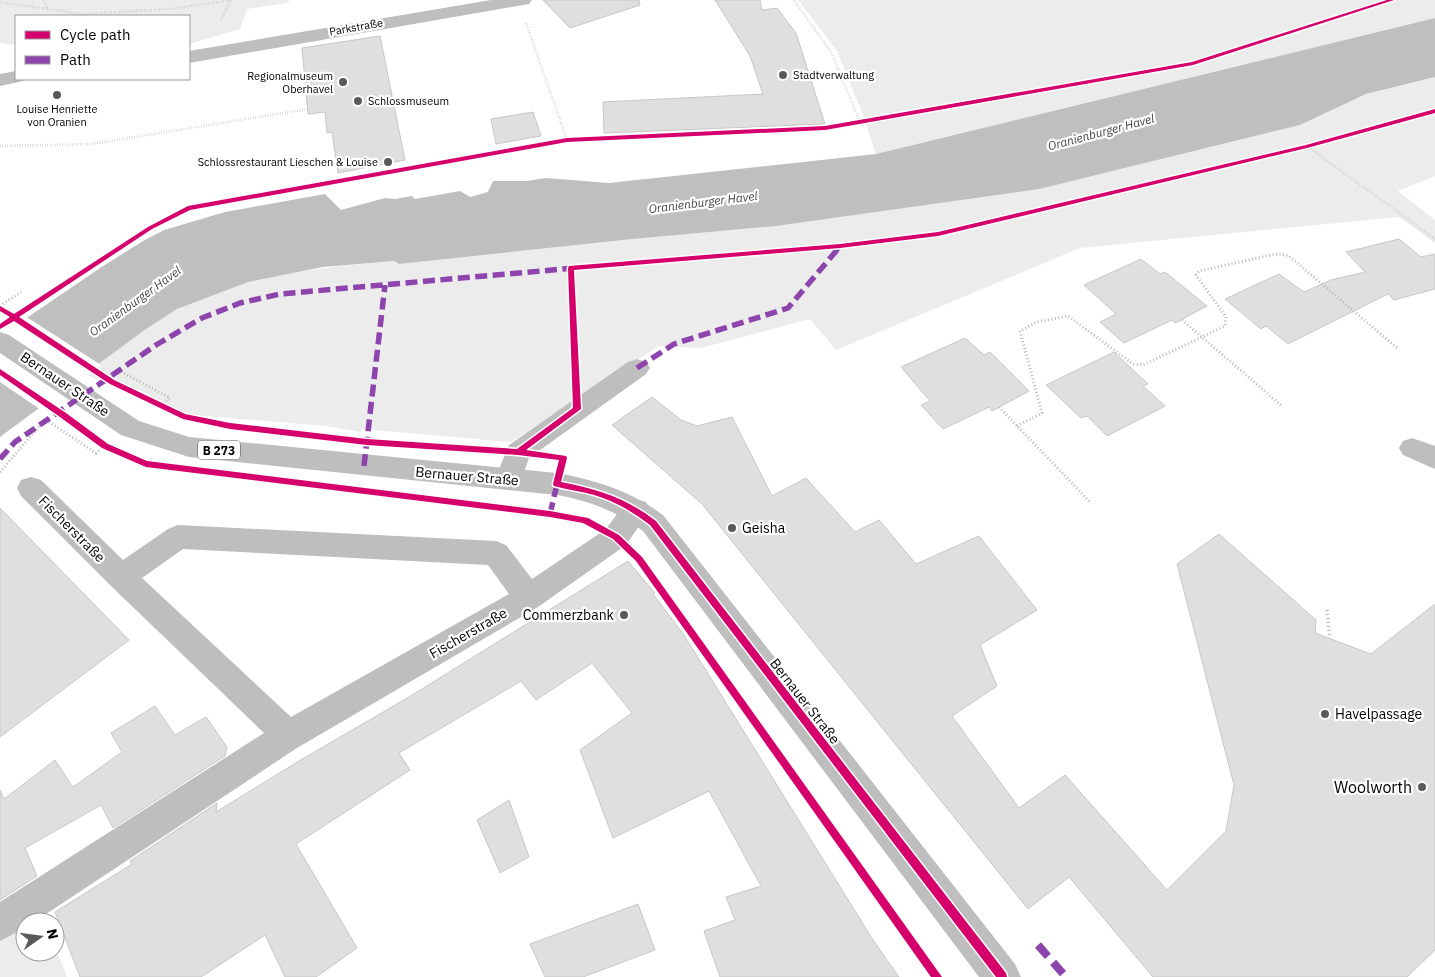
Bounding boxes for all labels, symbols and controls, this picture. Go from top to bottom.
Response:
legend [15,15,190,80]
street label: Parkstraße [328,15,384,39]
text: Cycle path [60,25,131,44]
text: Path [60,50,91,69]
place label: Stadtverwaltung [793,68,874,82]
place label: Regionalmuseum Oberhavel [247,69,333,96]
marker: Stadtverwaltung [777,69,789,81]
marker: Regionalmuseum Oberhavel [337,76,349,88]
marker: Louise Henriette von Oranien [51,89,63,101]
place label: Schlossmuseum [368,94,449,108]
marker: Schlossmuseum [352,95,364,107]
place label: Louise Henriette von Oranien [16,102,98,129]
water label: Oranienburger Havel [1046,110,1157,153]
place label: Schlossrestaurant Lieschen & Louise [198,155,378,169]
marker: Schlossrestaurant Lieschen & Louise [382,156,394,168]
water label: Oranienburger Havel [648,188,759,216]
water label: Oranienburger Havel [86,262,184,339]
street label: Bernauer Straße [17,348,113,421]
road number: B 273 [198,440,240,460]
street label: Bernauer Straße [415,463,520,490]
street label: Fischerstraße [35,492,109,566]
place label: Geisha [742,519,786,537]
marker: Geisha [726,522,738,534]
street label: Fischerstraße [426,603,510,662]
place label: Commerzbank [523,606,615,624]
marker: Commerzbank [618,609,630,621]
street label: Bernauer Straße [766,655,844,748]
place label: Havelpassage [1335,705,1422,723]
marker: Havelpassage [1319,708,1331,720]
place label: Woolworth [1334,777,1412,797]
marker: Woolworth [1416,781,1428,793]
north arrow [15,912,65,962]
text: N [43,927,63,941]

